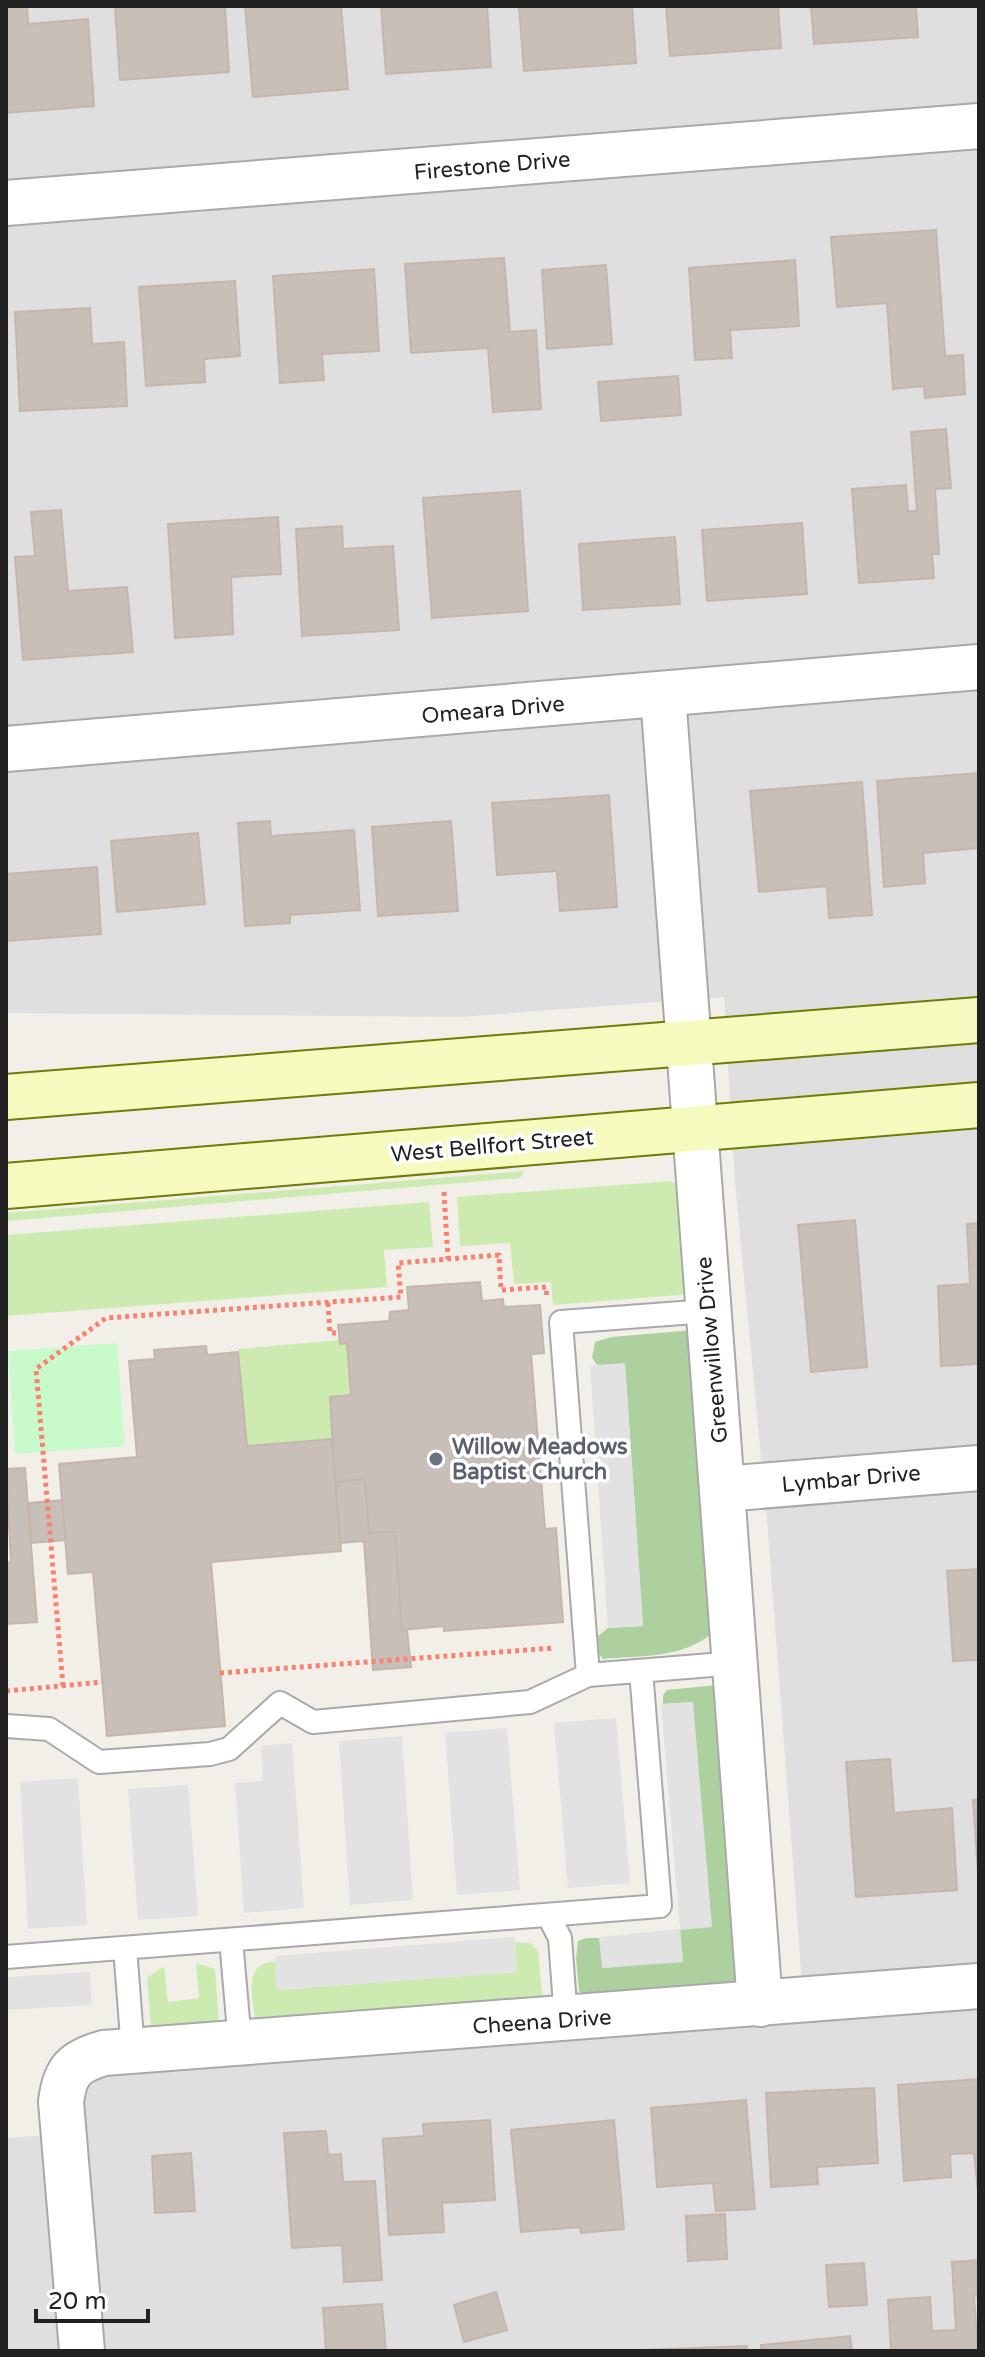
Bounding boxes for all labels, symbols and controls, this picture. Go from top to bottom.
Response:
street label: Firestone Drive [413,146,571,186]
street label: Omeara Drive [421,691,566,729]
street label: West Bellfort Street [390,1124,595,1168]
street label: Greenwillow Drive [691,1256,733,1444]
place label: Willow Meadows Baptist Church [452,1434,628,1485]
marker: Willow Meadows Baptist Church [427,1450,445,1468]
street label: Lymbar Drive [781,1460,922,1498]
street label: Cheena Drive [472,2004,612,2040]
scale bar [36,2273,148,2323]
text: 20 m [48,2287,106,2316]

